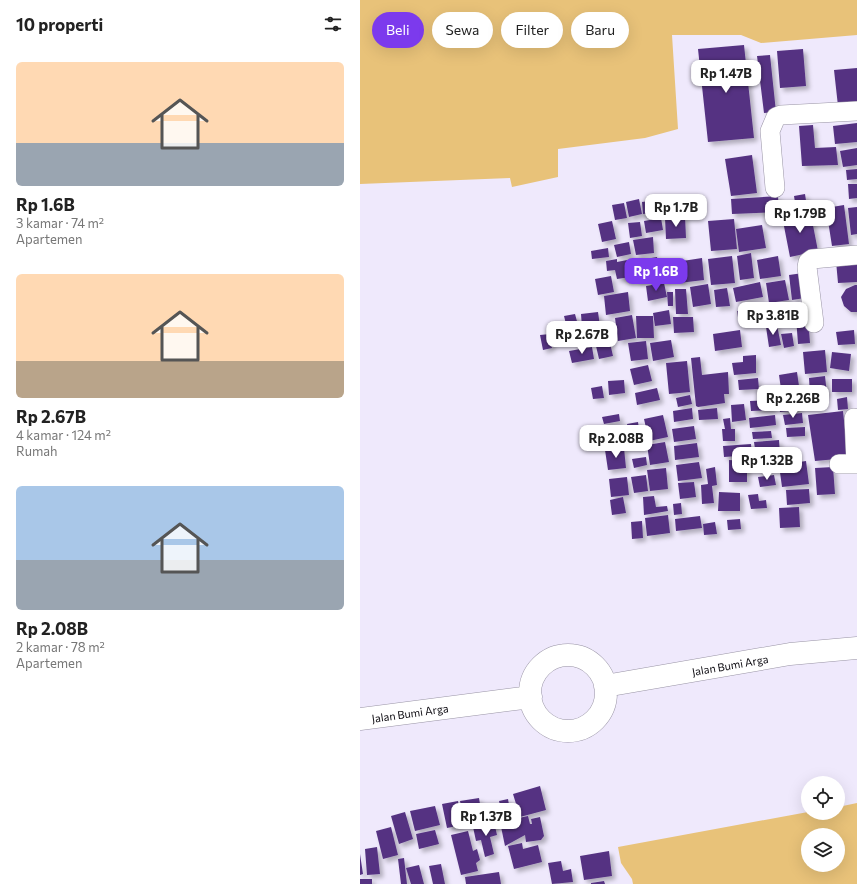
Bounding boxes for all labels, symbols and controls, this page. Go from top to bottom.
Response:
chip: Beli [372,12,424,48]
chip: Sewa [432,12,493,48]
chip: Filter [501,12,563,48]
chip: Baru [571,12,629,48]
icon: filters [322,13,344,35]
text: 10 properti [16,14,103,35]
pin: Rp 1.47B [685,60,767,94]
text: Rp 1.47B [700,65,752,81]
icon: home [144,88,216,160]
text: Rp 1.6B [16,194,75,215]
pin: Rp 1.7B [639,194,713,228]
text: Rp 1.7B [654,199,698,215]
pin: Rp 1.79B [759,200,841,234]
text: Rp 1.79B [774,205,826,221]
text: 3 kamar · 74 m² [16,215,104,231]
text: Apartemen [16,231,82,247]
pin: Rp 1.6B [619,258,693,292]
text: Rp 1.6B [634,263,678,279]
icon: home [144,300,216,372]
pin: Rp 3.81B [732,302,814,336]
text: Rp 3.81B [747,307,799,323]
pin: Rp 2.67B [541,321,623,355]
text: Rp 2.67B [555,326,609,342]
pin: Rp 2.26B [752,385,834,419]
text: Rp 2.26B [766,390,820,406]
text: Rp 2.67B [16,406,86,427]
pin: Rp 2.08B [575,425,657,459]
text: 4 kamar · 124 m² [16,427,111,443]
text: Rp 2.08B [588,430,644,446]
text: Rumah [16,443,58,459]
pin: Rp 1.32B [726,447,808,481]
text: Rp 1.32B [741,452,793,468]
icon: home [144,512,216,584]
text: Rp 2.08B [16,618,88,639]
text: 2 kamar · 78 m² [16,639,105,655]
street label: Jalan Bumi Arga [691,652,769,679]
text: Apartemen [16,655,82,671]
street label: Jalan Bumi Arga [371,701,449,726]
map controls [801,776,845,872]
button: locate [801,776,845,820]
pin: Rp 1.37B [445,803,527,837]
text: Rp 1.37B [460,808,512,824]
button: layers [801,828,845,872]

